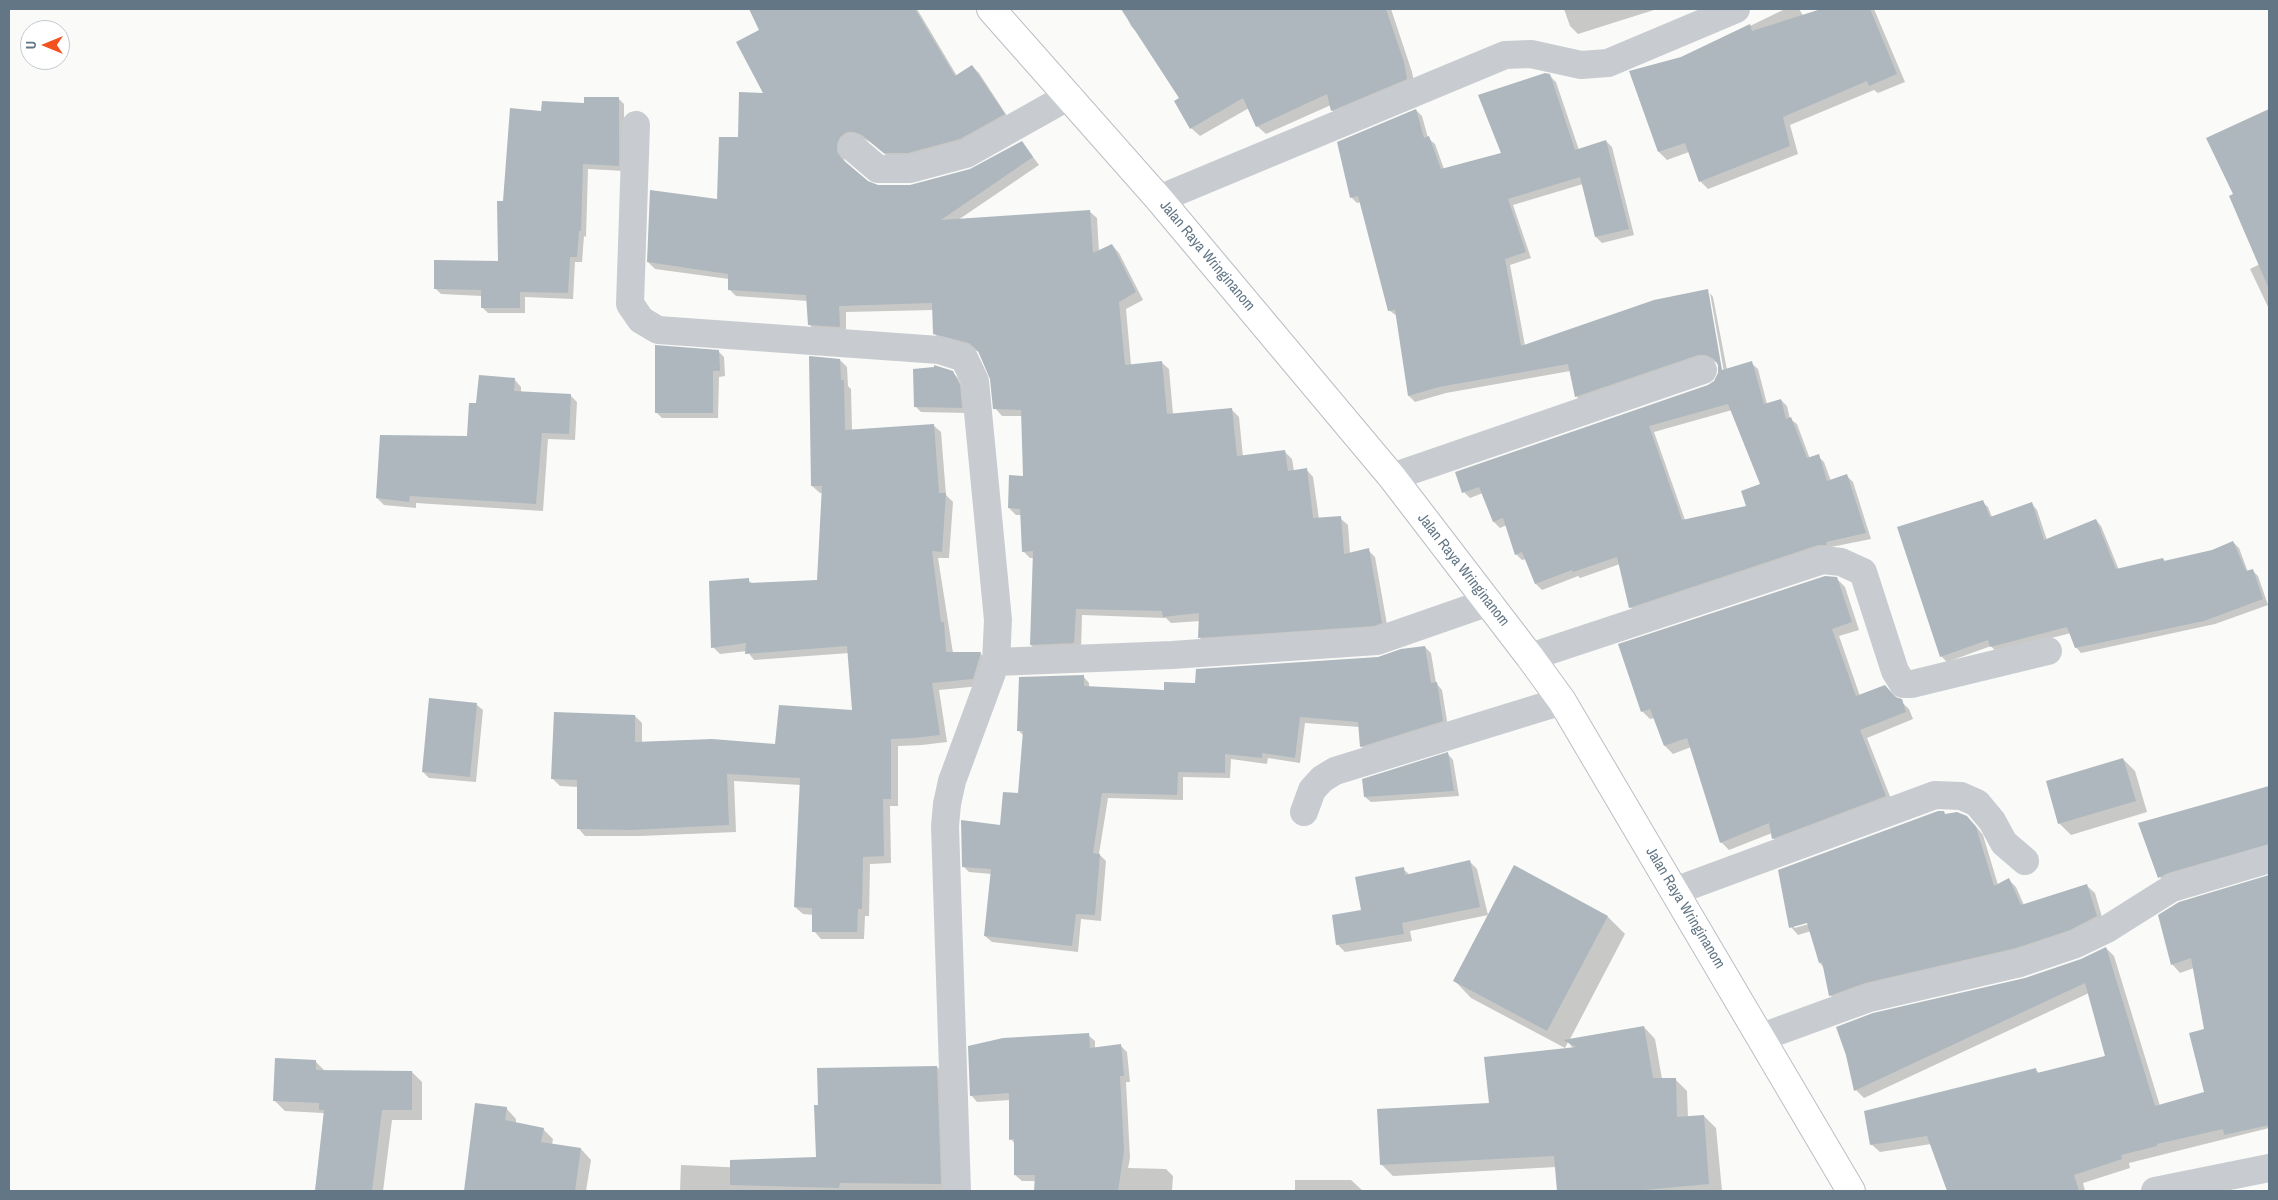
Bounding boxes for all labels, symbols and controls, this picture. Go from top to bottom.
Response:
north arrow [20,20,70,70]
text: U [22,41,40,49]
street label: Jalan Raya Wringinanom [1156,197,1258,315]
street label: Jalan Raya Wringinanom [1413,510,1513,630]
street label: Jalan Raya Wringinanom [1642,844,1728,972]

